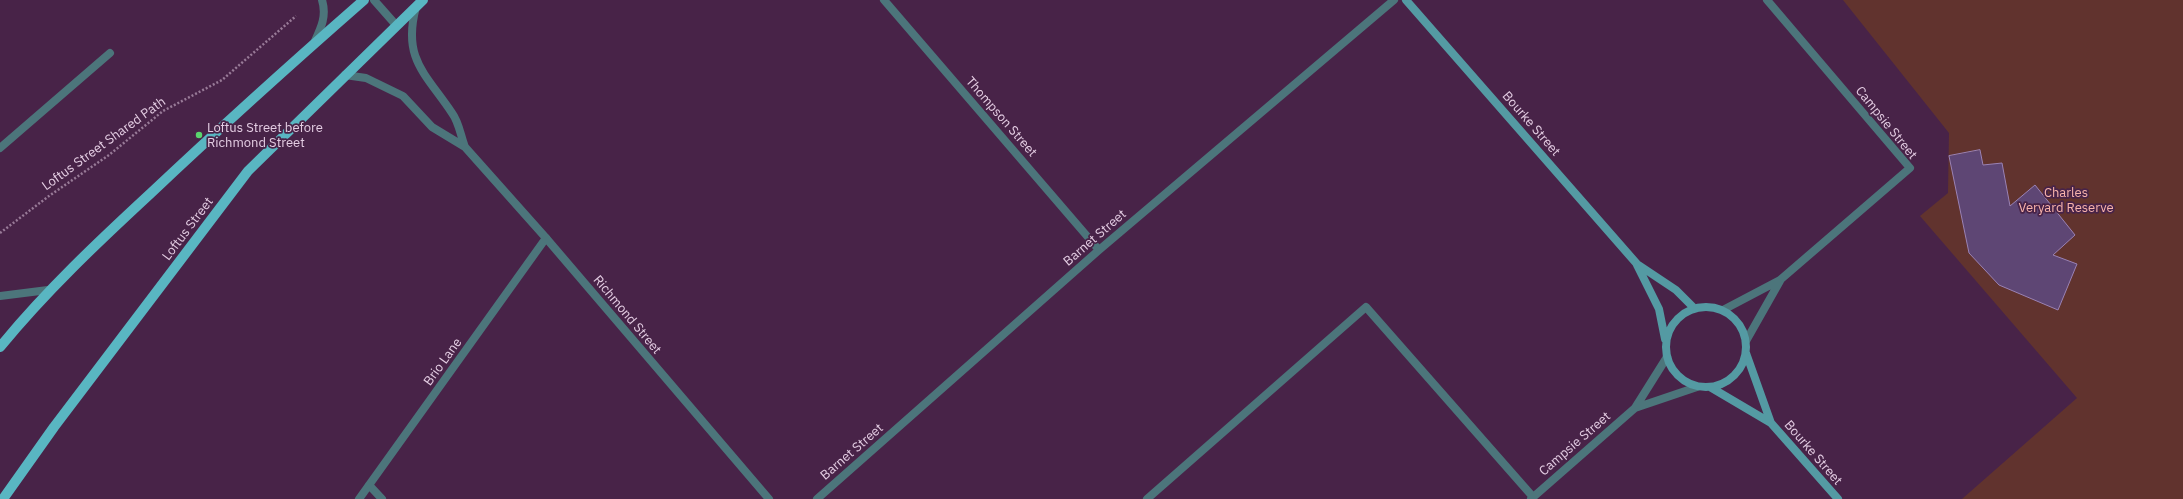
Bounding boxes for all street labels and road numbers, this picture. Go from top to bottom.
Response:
street label: Thompson Street [962,74,1040,160]
street label: Campsie Street [1852,83,1920,163]
street label: Bourke Street [1499,89,1563,159]
street label: Loftus Street Shared Path [39,94,169,194]
street label: Loftus Street [159,194,217,264]
street label: Barnet Street [1060,207,1130,269]
street label: Richmond Street [590,273,664,357]
street label: Brio Lane [421,335,465,389]
street label: Campsie Street [1536,409,1614,479]
street label: Bourke Street [1781,418,1845,488]
street label: Barnet Street [817,421,887,483]

